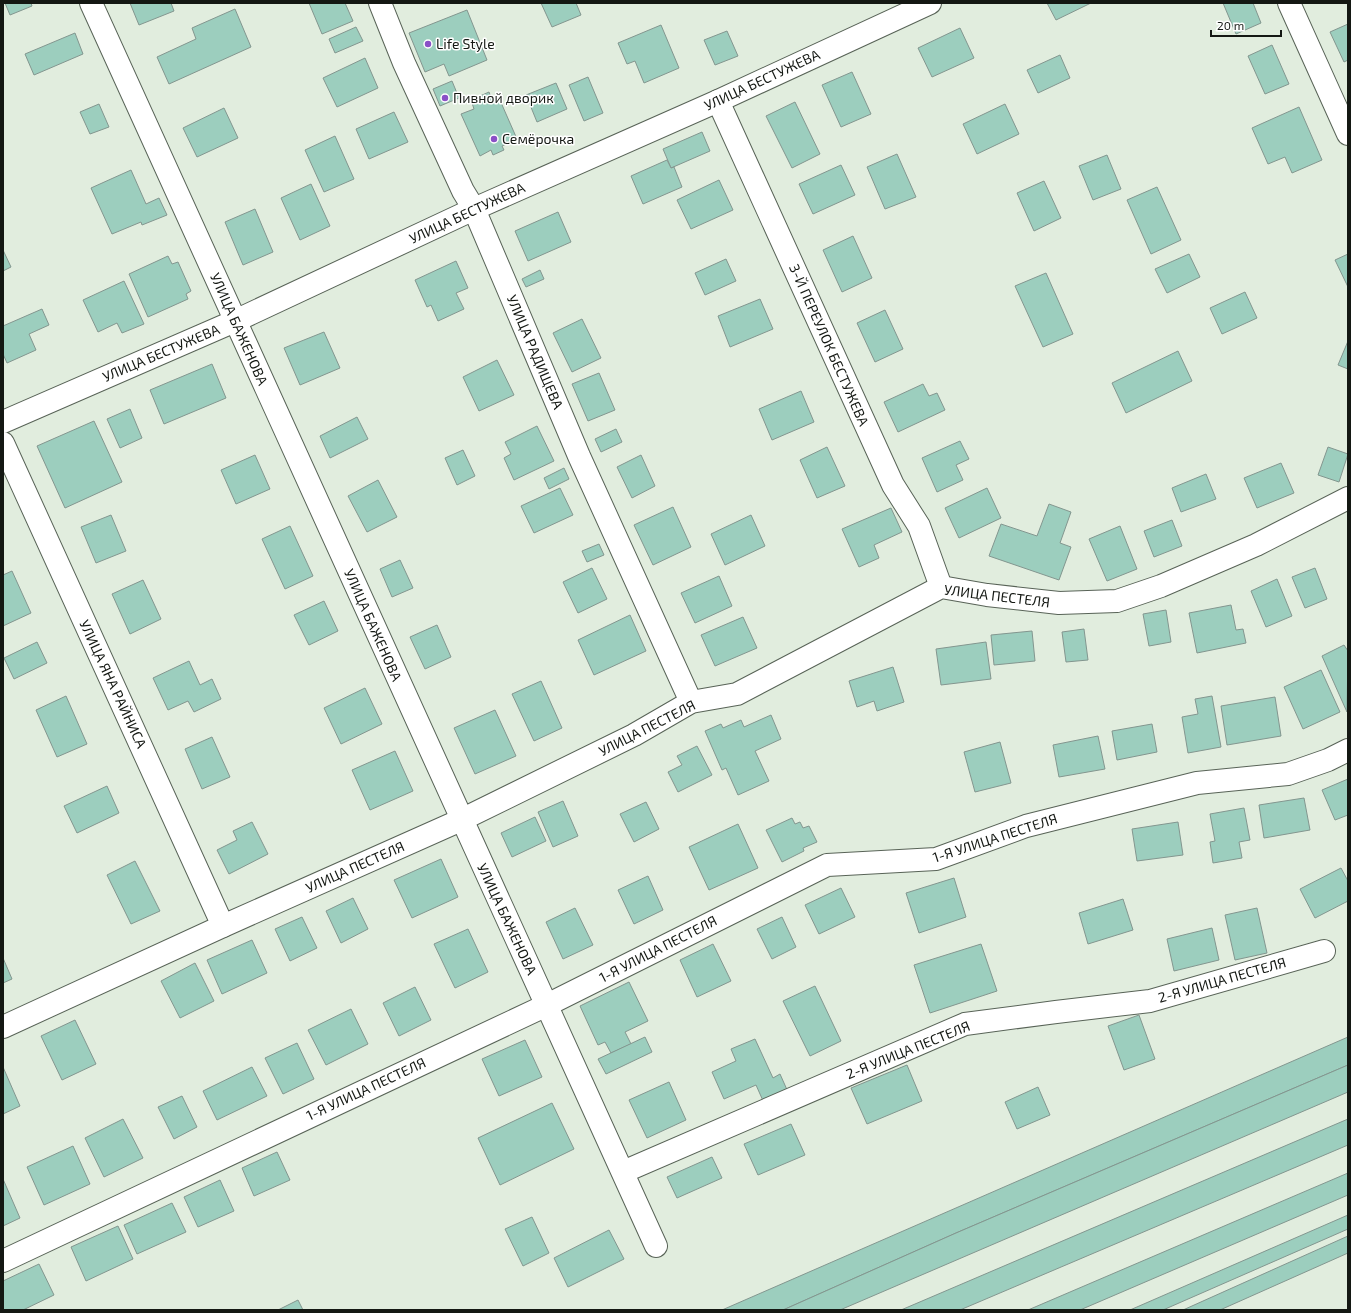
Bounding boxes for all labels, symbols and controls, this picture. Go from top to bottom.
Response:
scale bar [1211,12,1281,38]
text: 20 m [1217,18,1244,32]
place label: Life Style [436,35,495,52]
marker: Life Style [423,39,433,49]
street label: УЛИЦА БЕСТУЖЕВА [701,45,823,114]
place label: Пивной дворик [453,89,554,106]
marker: Пивной дворик [440,93,450,103]
place label: Семёрочка [502,130,574,147]
marker: Семёрочка [489,134,499,144]
street label: УЛИЦА БЕСТУЖЕВА [406,178,528,247]
street label: 3-Й ПЕРЕУЛОК БЕСТУЖЕВА [786,261,873,429]
street label: УЛИЦА БАЖЕНОВА [207,270,272,388]
street label: УЛИЦА РАДИЩЕВА [504,292,567,412]
street label: УЛИЦА БЕСТУЖЕВА [100,320,222,385]
street label: УЛИЦА БАЖЕНОВА [341,566,406,684]
street label: УЛИЦА ПЕСТЕЛЯ [943,581,1051,610]
street label: УЛИЦА ЯНА РАЙНИСА [76,617,151,751]
street label: УЛИЦА ПЕСТЕЛЯ [596,696,698,759]
street label: 1-Я УЛИЦА ПЕСТЕЛЯ [930,809,1059,866]
street label: УЛИЦА ПЕСТЕЛЯ [303,837,407,896]
street label: УЛИЦА БАЖЕНОВА [474,860,541,978]
street label: 1-Я УЛИЦА ПЕСТЕЛЯ [596,911,720,986]
street label: 2-Я УЛИЦА ПЕСТЕЛЯ [1156,953,1288,1006]
street label: 2-Я УЛИЦА ПЕСТЕЛЯ [843,1017,972,1082]
street label: 1-Я УЛИЦА ПЕСТЕЛЯ [303,1053,428,1124]

